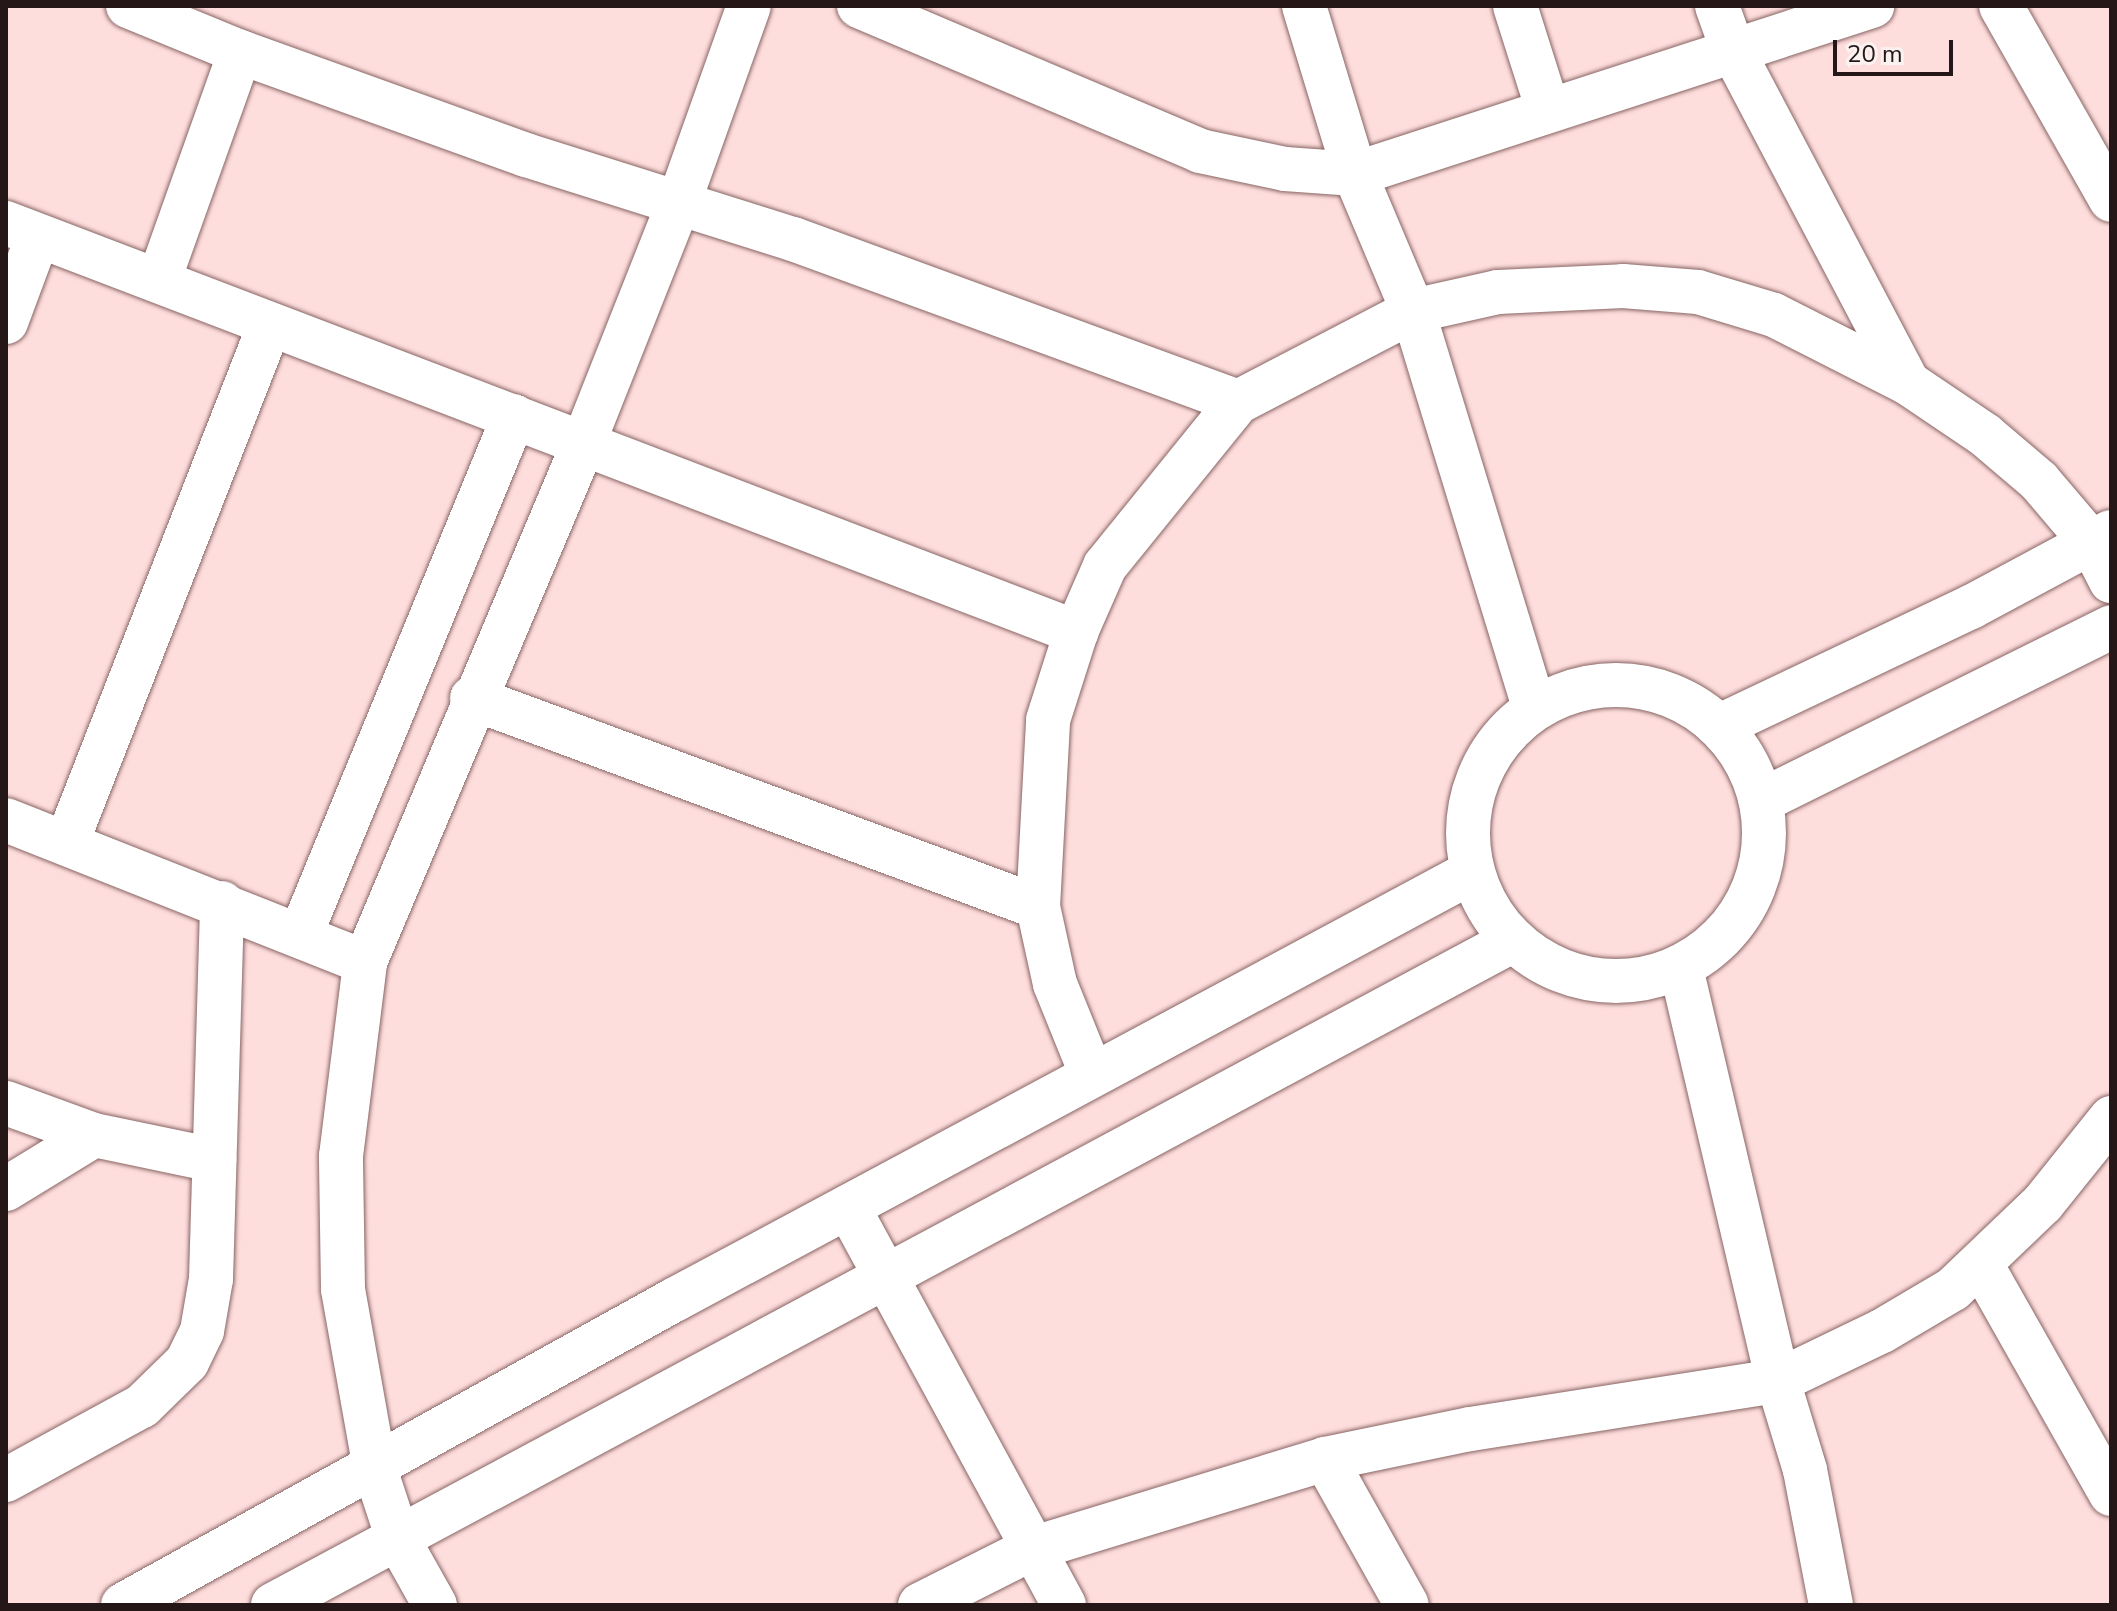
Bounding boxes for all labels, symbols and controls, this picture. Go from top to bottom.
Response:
scale bar [1837,24,1957,74]
text: 20 m [1847,38,1903,70]

